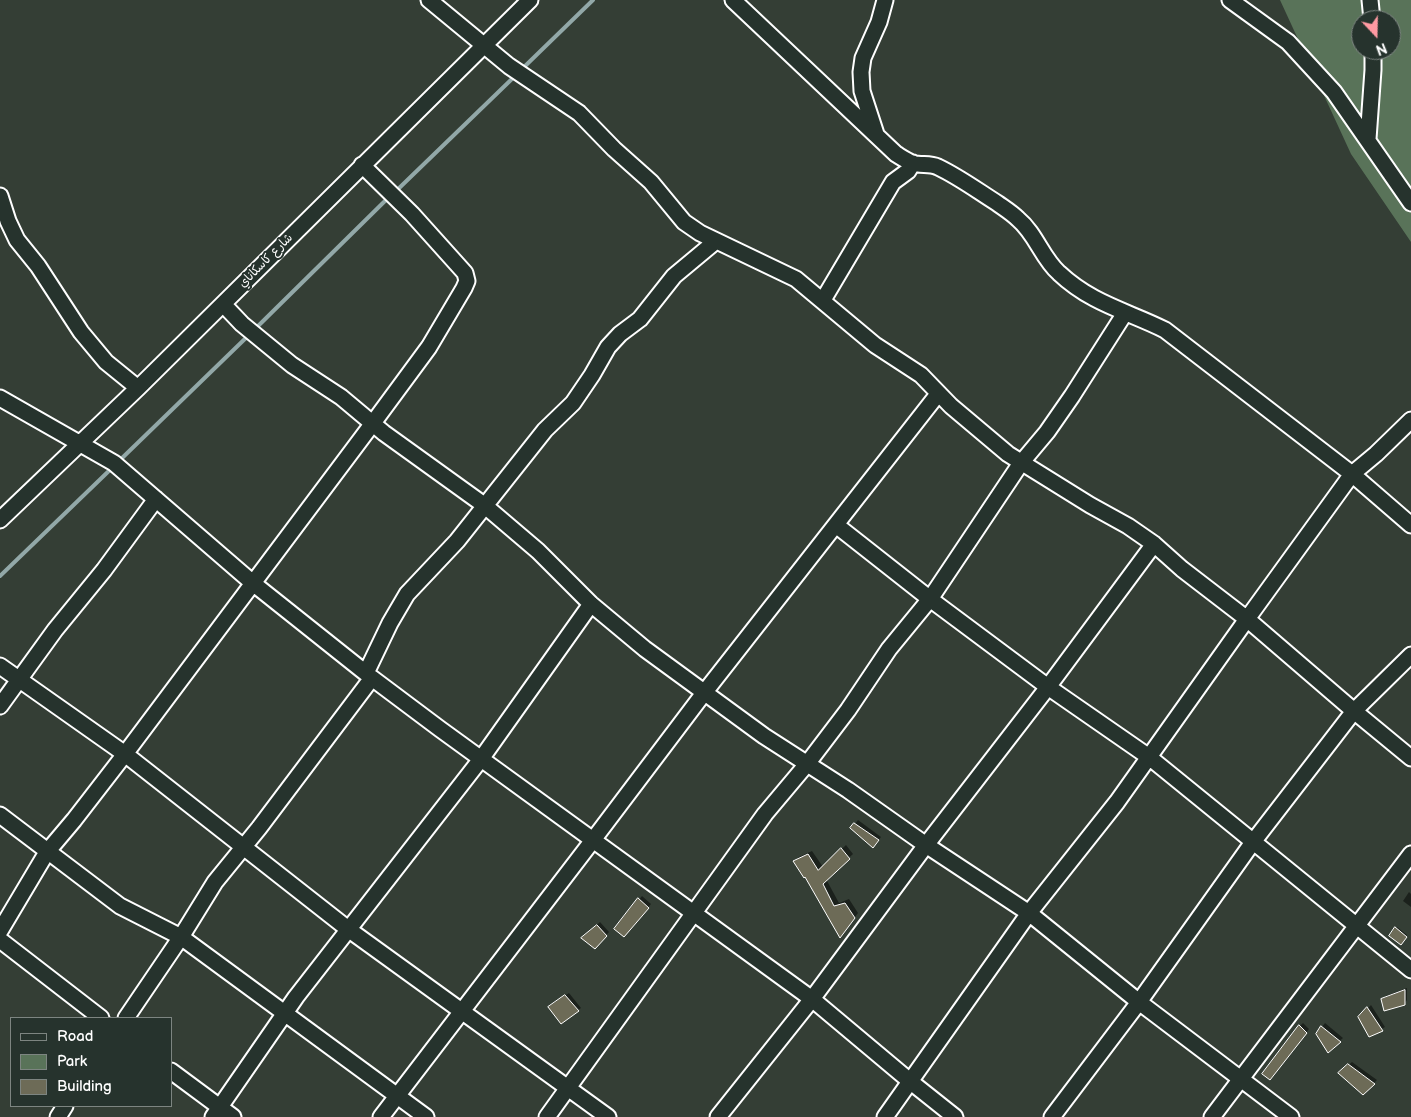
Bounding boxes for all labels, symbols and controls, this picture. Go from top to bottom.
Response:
north arrow [1351,10,1401,60]
text: N [1373,39,1389,58]
street label: شارع كاسكاناي [236,231,296,291]
legend [10,1017,172,1107]
text: Road [57,1027,93,1046]
text: Park [57,1052,87,1071]
text: Building [57,1077,112,1096]

